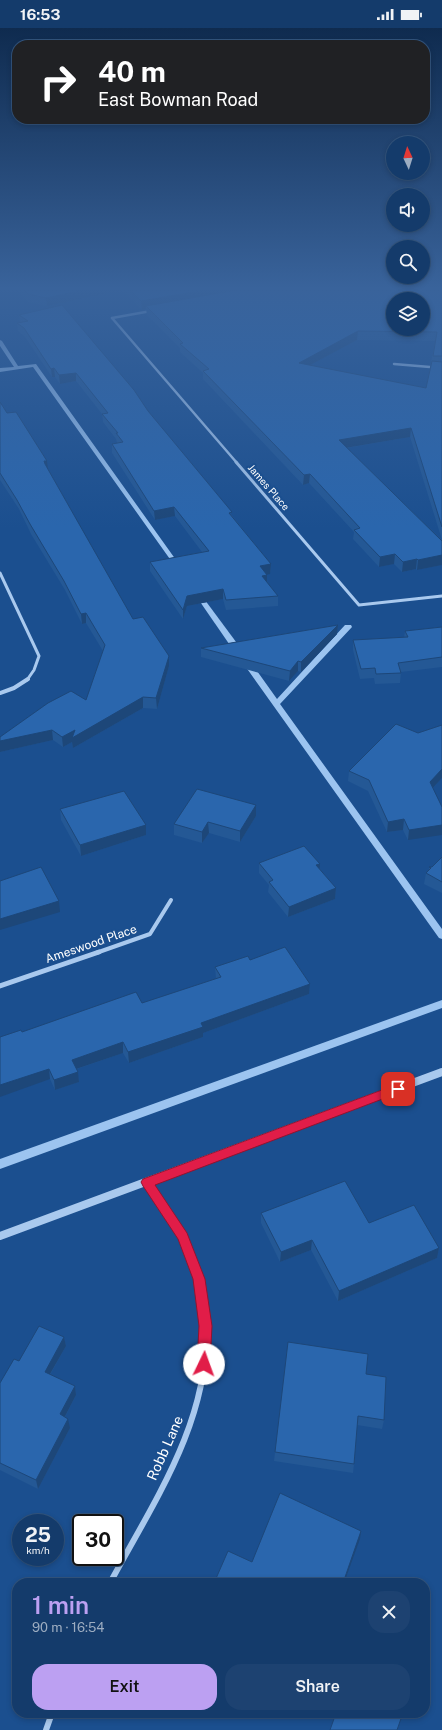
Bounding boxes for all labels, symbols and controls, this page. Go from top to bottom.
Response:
text: 16:53 [20,6,60,23]
text: 40 m [98,55,166,88]
icon: right [32,56,84,108]
text: East Bowman Road [98,89,258,110]
north arrow [386,136,430,180]
map controls [386,136,430,336]
button: sound [386,188,430,232]
button: search [386,240,430,284]
button: layers [386,292,430,336]
street label: James Place [246,462,292,513]
street label: Ameswood Place [43,922,139,966]
pin [381,1072,415,1106]
icon: arrive [387,1078,409,1100]
position arrow [183,1343,225,1385]
street label: Robb Lane [144,1413,186,1483]
speed limit sign: 30 [72,1514,124,1566]
text: 25 [25,1523,51,1547]
text: km/h [26,1544,50,1556]
text: 1 min [32,1591,89,1619]
button: close [368,1591,410,1633]
text: 90 m · 16:54 [32,1620,104,1635]
button: Exit [32,1664,217,1710]
button: Share [225,1664,410,1710]

